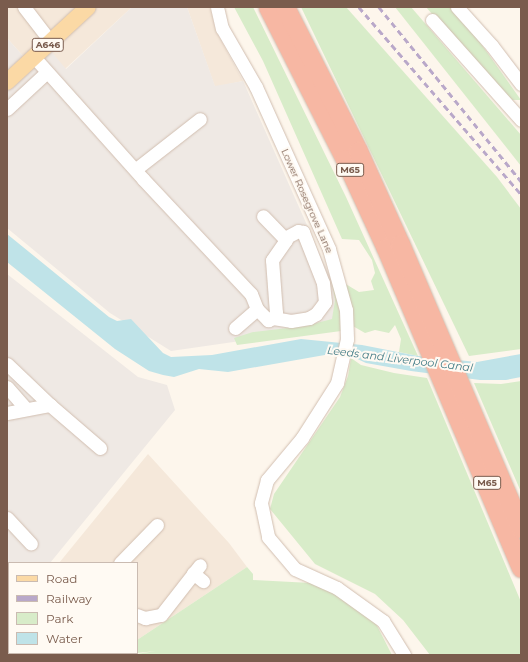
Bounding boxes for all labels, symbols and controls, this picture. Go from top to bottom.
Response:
road number: A646 [31,38,65,52]
street label: Lower Rosegrove Lane [279,147,335,255]
road number: M65 [336,163,364,177]
water label: Leeds and Liverpool Canal [326,343,474,375]
road number: M65 [473,476,501,490]
legend [8,562,138,654]
text: Road [46,571,77,586]
text: Railway [46,591,92,606]
text: Park [46,611,73,626]
text: Water [46,631,82,646]

